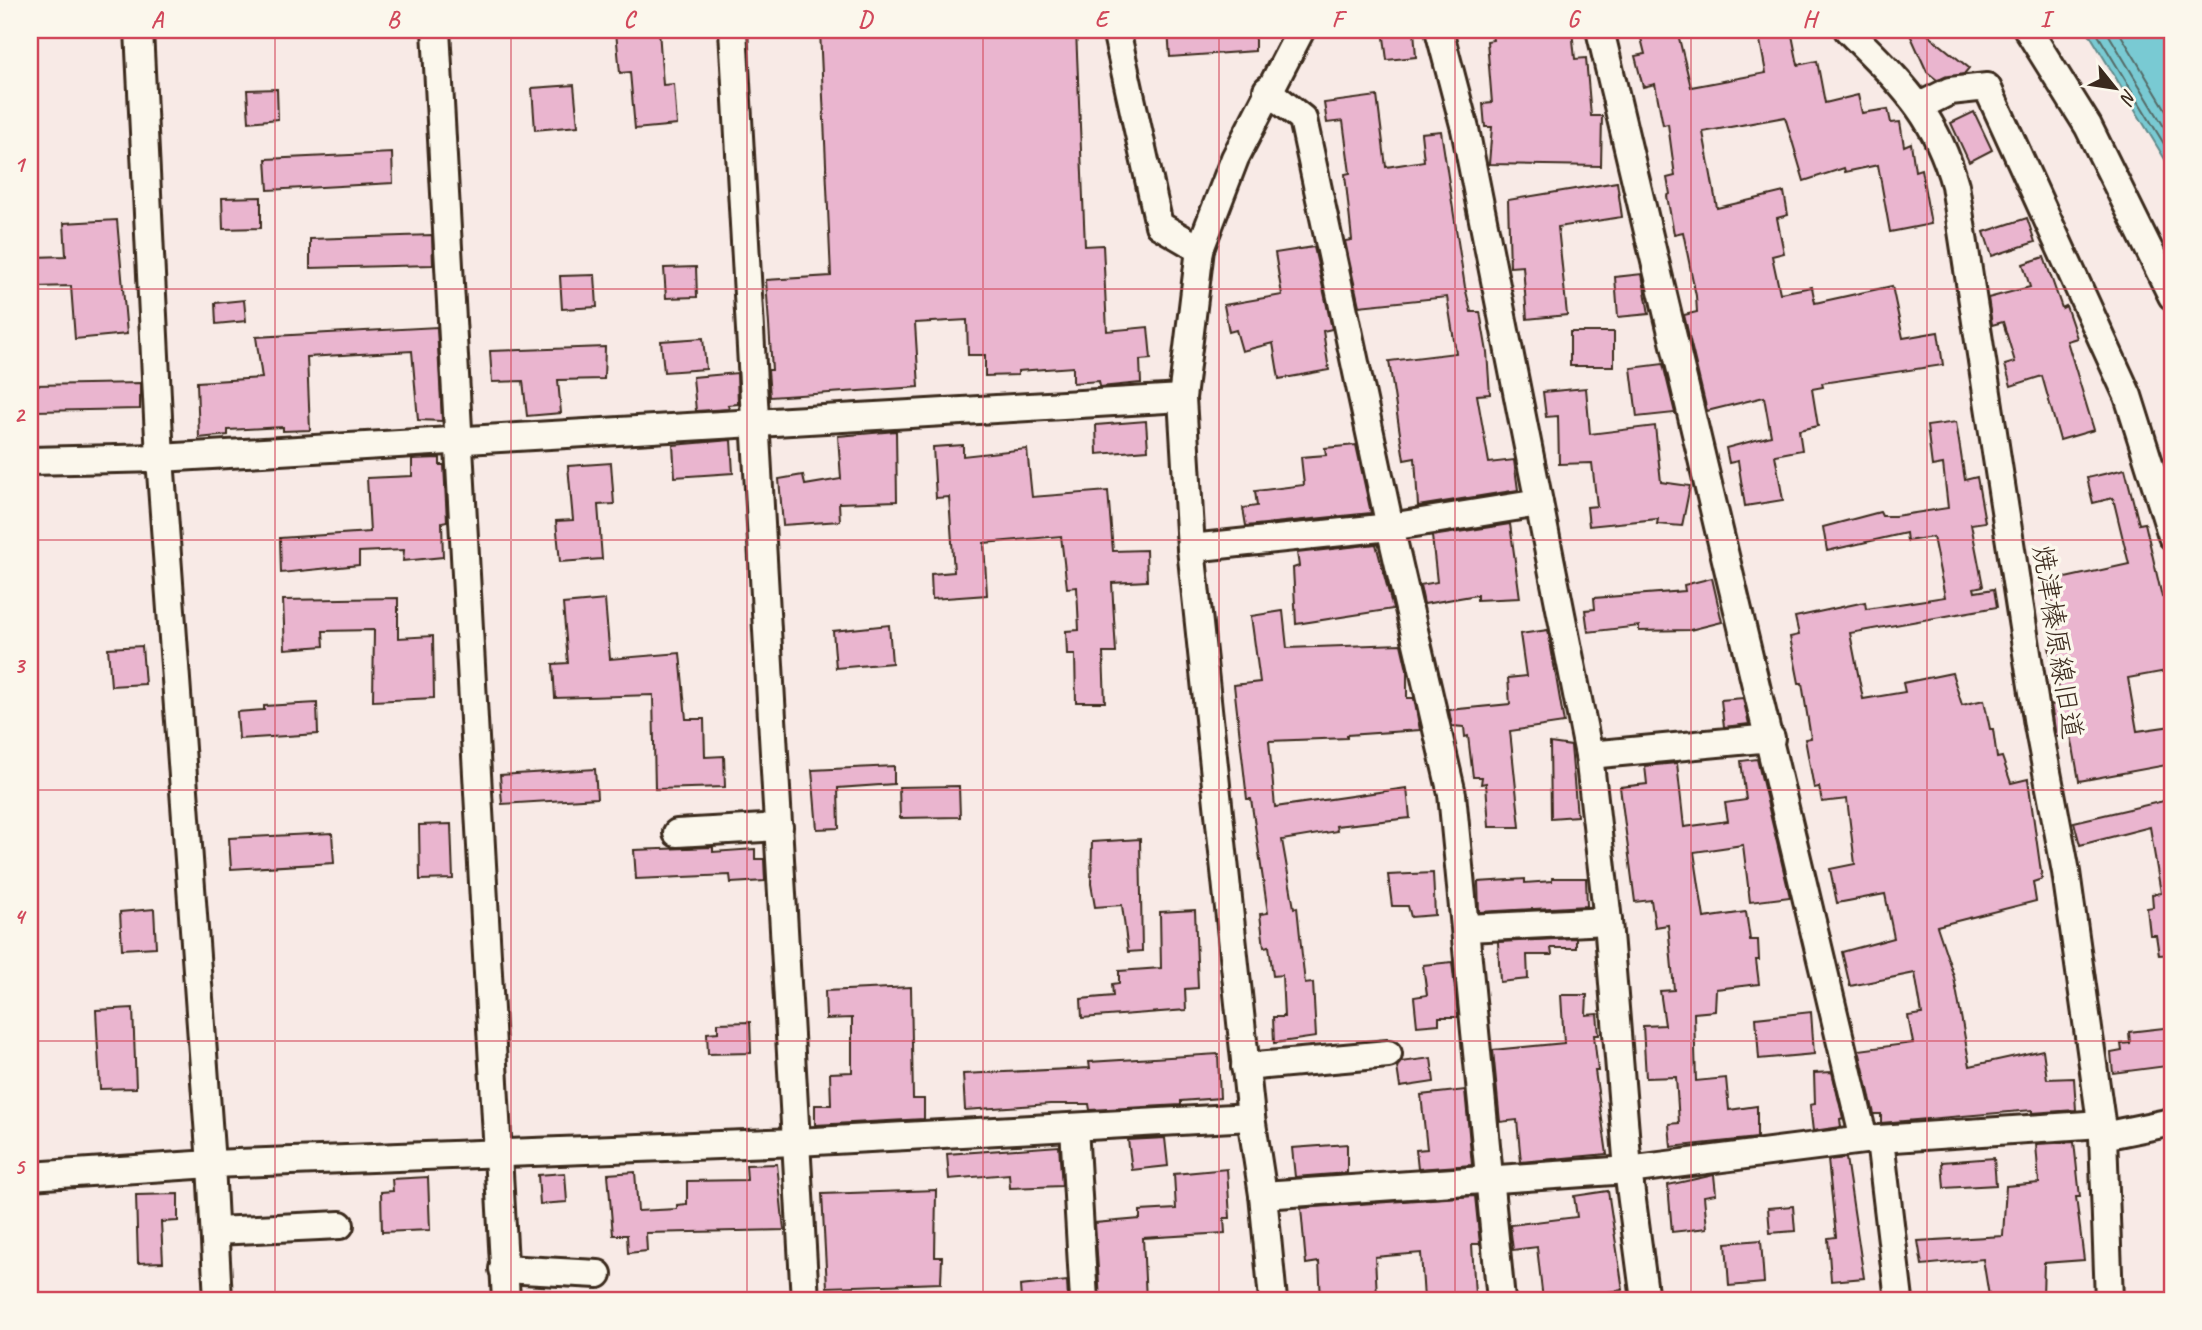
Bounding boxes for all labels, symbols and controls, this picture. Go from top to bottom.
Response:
text: A [151,5,165,34]
text: B [387,5,401,34]
text: C [624,5,638,34]
text: D [858,5,874,34]
text: E [1095,5,1111,34]
text: F [1332,5,1348,34]
text: G [1567,5,1582,34]
text: H [1802,5,1820,34]
text: I [2040,5,2055,34]
north arrow [2080,52,2150,122]
text: N [2114,85,2142,110]
text: 1 [14,150,27,179]
text: 2 [14,400,27,429]
street label: 焼津榛原線旧道 [2025,542,2091,742]
text: 3 [14,651,27,680]
text: 4 [14,902,27,931]
text: 5 [14,1152,26,1181]

